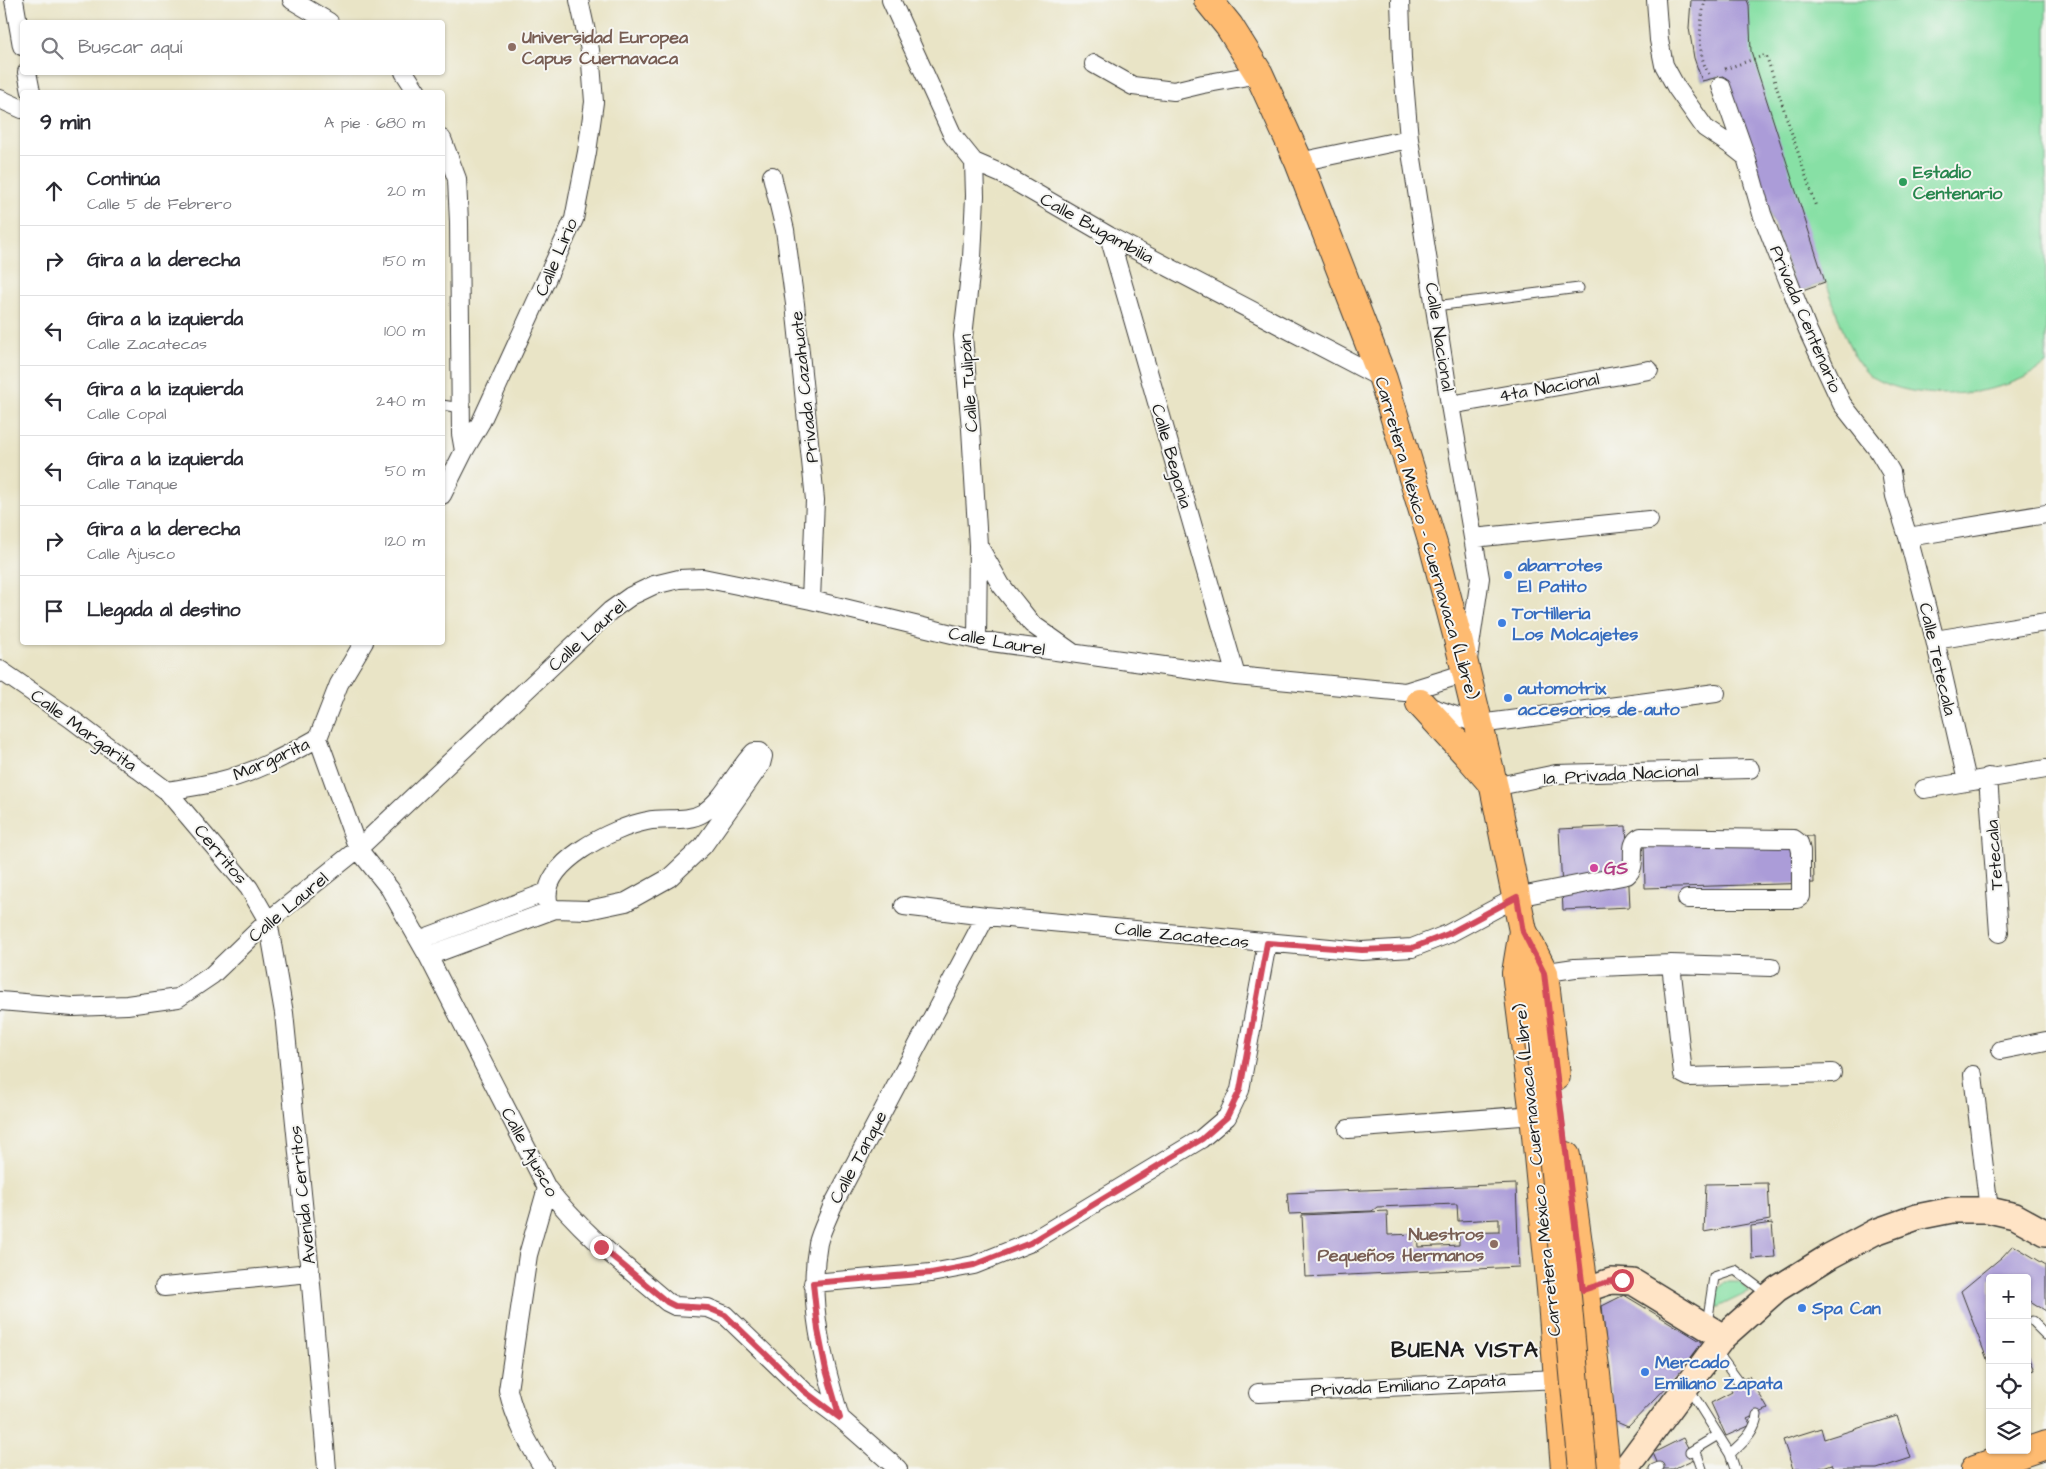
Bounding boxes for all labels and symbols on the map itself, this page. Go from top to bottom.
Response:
place label: Universidad Europea Capus Cuernavaca [522,25,689,71]
marker: Universidad Europea Capus Cuernavaca [506,41,518,53]
place label: Estadio Centenario [1913,160,2003,206]
marker: Estadio Centenario [1897,176,1909,188]
street label: Calle Bugambilia [1035,187,1158,271]
street label: Calle Lirio [529,214,584,300]
street label: Privada Centenario [1763,242,1848,397]
street label: Calle Nacional [1419,281,1460,394]
street label: Privada Cazahuate [784,310,825,464]
street label: Calle Tulipán [953,333,984,433]
street label: 4ta Nacional [1497,366,1601,409]
street label: Carretera México - Cuernavaca (Libre) [1368,374,1485,702]
street label: Calle Begonia [1144,401,1198,511]
place label: abarrotes El Patito [1517,553,1602,599]
marker: abarrotes El Patito [1502,569,1514,581]
street label: Calle Laurel [543,593,632,677]
street label: Calle Tetecala [1912,600,1963,718]
place label: Tortilleria Los Molcajetes [1511,601,1638,647]
marker: Tortilleria Los Molcajetes [1496,617,1508,629]
street label: Calle Laurel [947,621,1047,662]
place label: automotrix accesorios de auto [1517,676,1681,722]
street label: Calle Margarita [25,683,142,778]
marker: automotrix accesorios de auto [1502,692,1514,704]
street label: Margarita [229,731,314,788]
street label: 1a. Privada Nacional [1543,758,1699,791]
street label: Cerritos [188,819,253,890]
street label: Tetecala [1980,819,2009,891]
place label: GS [1604,856,1628,881]
marker: GS [1588,862,1600,874]
street label: Calle Laurel [243,866,334,948]
street label: Calle Zacatecas [1114,916,1250,955]
street label: Carretera México - Cuernavaca (Libre) [1508,1002,1567,1338]
street label: Calle Ajusco [495,1103,564,1202]
street label: Calle Tanque [823,1106,894,1208]
street label: Avenida Cerritos [283,1124,322,1266]
place label: Nuestros Pequeños Hermanos [1317,1222,1484,1268]
route end [590,1236,613,1259]
marker: Nuestros Pequeños Hermanos [1488,1238,1500,1250]
route start [1611,1269,1634,1292]
place label: Spa Can [1811,1296,1881,1321]
marker: Spa Can [1796,1302,1808,1314]
district label: BUENA VISTA [1391,1335,1539,1366]
place label: Mercado Emiliano Zapata [1655,1350,1783,1396]
marker: Mercado Emiliano Zapata [1639,1366,1651,1378]
street label: Privada Emiliano Zapata [1310,1368,1506,1403]

